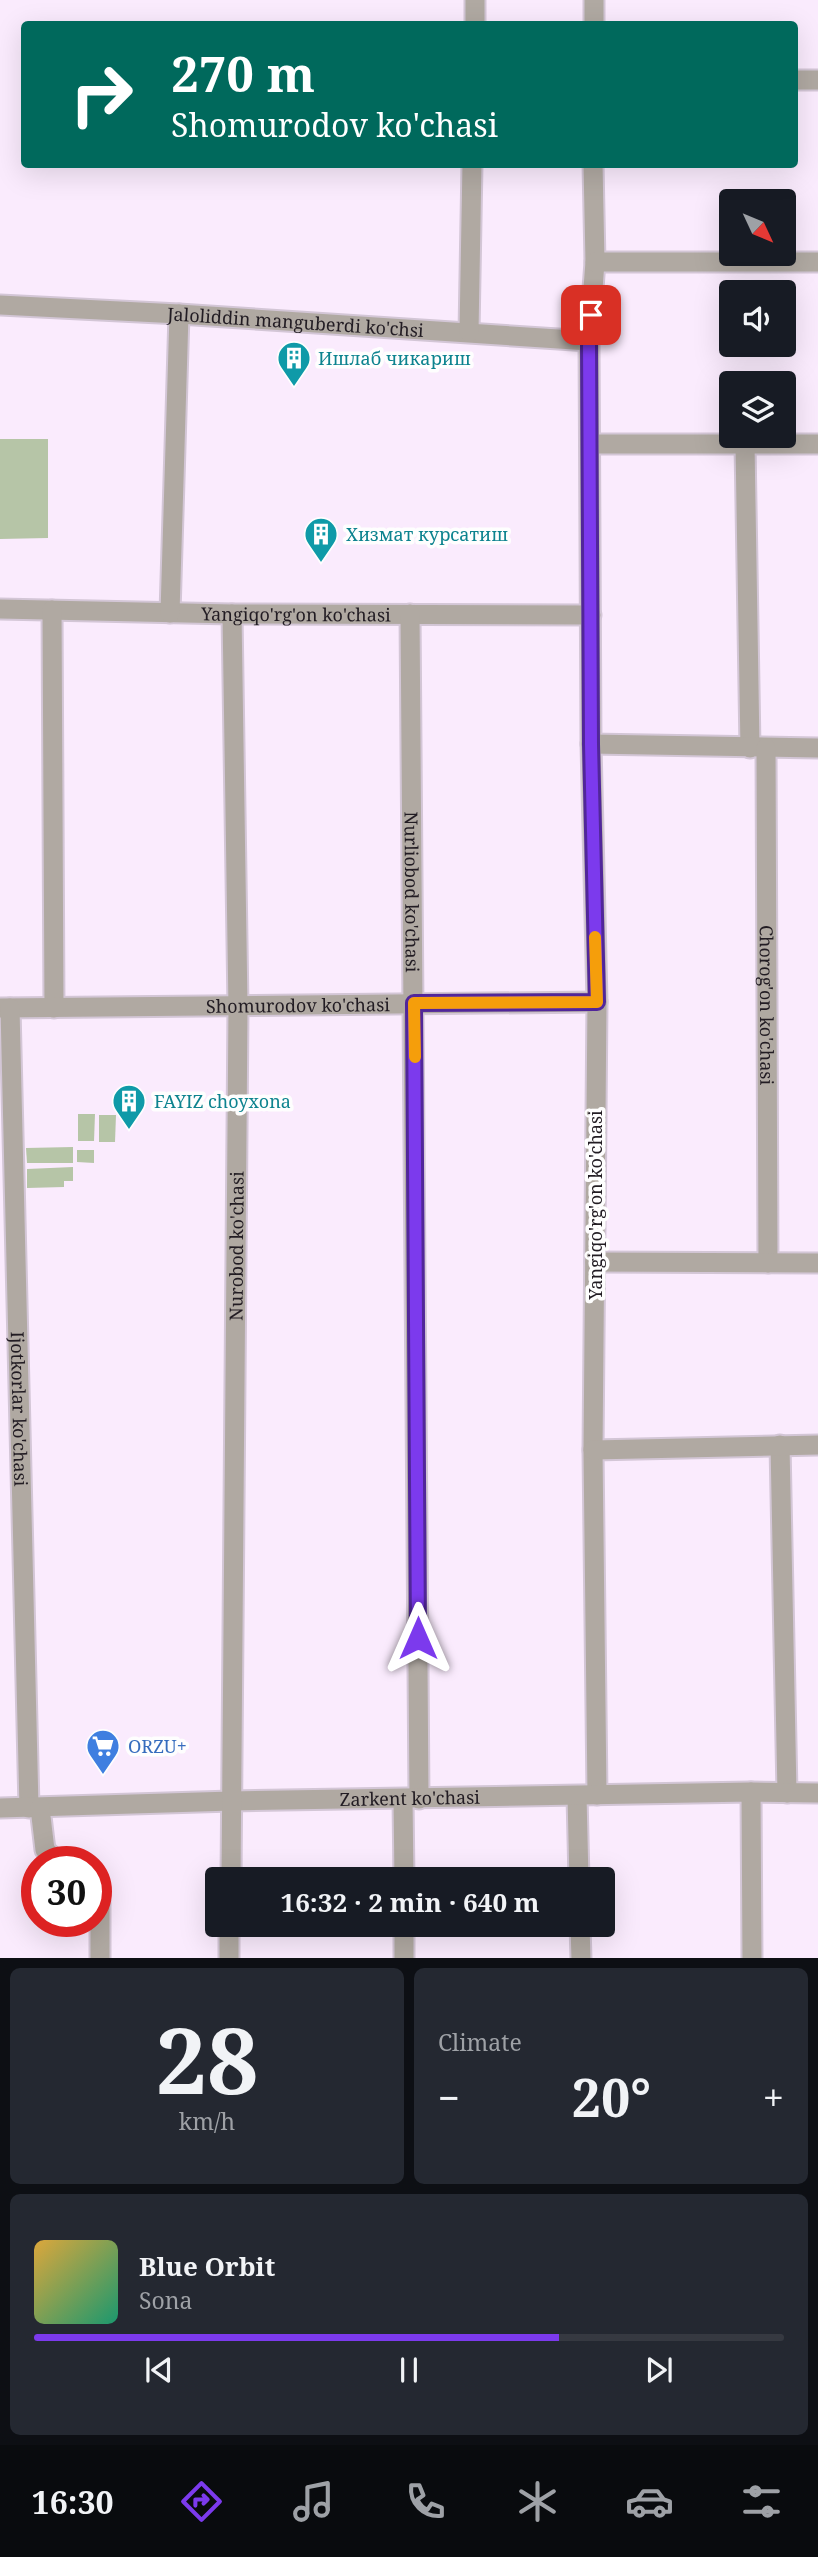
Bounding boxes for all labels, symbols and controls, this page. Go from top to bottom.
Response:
text: 270 m [171,40,315,106]
icon: right [56,49,147,140]
text: Shomurodov ko'chasi [171,103,498,146]
north arrow [719,189,796,266]
map controls [719,189,796,448]
button: sound [719,280,796,357]
pin [561,285,621,345]
icon: arrive [572,296,610,334]
street label: Jaloliddin manguberdi ko'chsi [166,301,425,342]
building icon: Ишлаб чикариш [275,339,313,388]
place label: Ишлаб чикариш [318,346,471,370]
button: layers [719,371,796,448]
building icon: Хизмат курсатиш [302,515,340,564]
place label: Хизмат курсатиш [346,522,508,546]
street label: Yangiqo'rg'on ko'chasi [200,601,391,626]
street label: Nurliobod ko'chasi [399,811,425,973]
street label: Chorog'on ko'chasi [755,925,779,1085]
street label: Shomurodov ko'chasi [206,992,390,1018]
building icon: FAYIZ choyxona [110,1082,148,1131]
place label: FAYIZ choyxona [154,1089,291,1113]
street label: Yangiqo'rg'on ko'chasi [583,1110,607,1301]
street label: Nurobod ko'chasi [223,1171,249,1321]
street label: Ijotkorlar ko'chasi [6,1331,33,1487]
position arrow [381,1601,455,1675]
supermarket icon: ORZU+ [84,1727,122,1776]
place label: ORZU+ [128,1734,187,1758]
street label: Zarkent ko'chasi [340,1785,480,1811]
speed limit sign: 30 [21,1846,112,1937]
text: 16:32 · 2 min · 640 m [280,1884,540,1920]
text: 28 [156,1997,258,2121]
text: Climate [438,2026,522,2058]
text: 20° [572,2061,651,2132]
text: − [438,2071,460,2123]
text: + [763,2071,784,2123]
text: km/h [179,2105,235,2137]
text: Blue Orbit [139,2248,275,2284]
text: Sona [139,2284,193,2316]
icon: previous [140,2351,178,2389]
icon: pause [390,2351,428,2389]
icon: next [640,2351,678,2389]
icon: directions [177,2477,226,2526]
icon: music [289,2477,338,2526]
icon: phone [401,2477,450,2526]
icon: climate [513,2477,562,2526]
icon: car [625,2477,674,2526]
icon: filters [737,2477,786,2526]
text: 16:30 [32,2480,114,2523]

